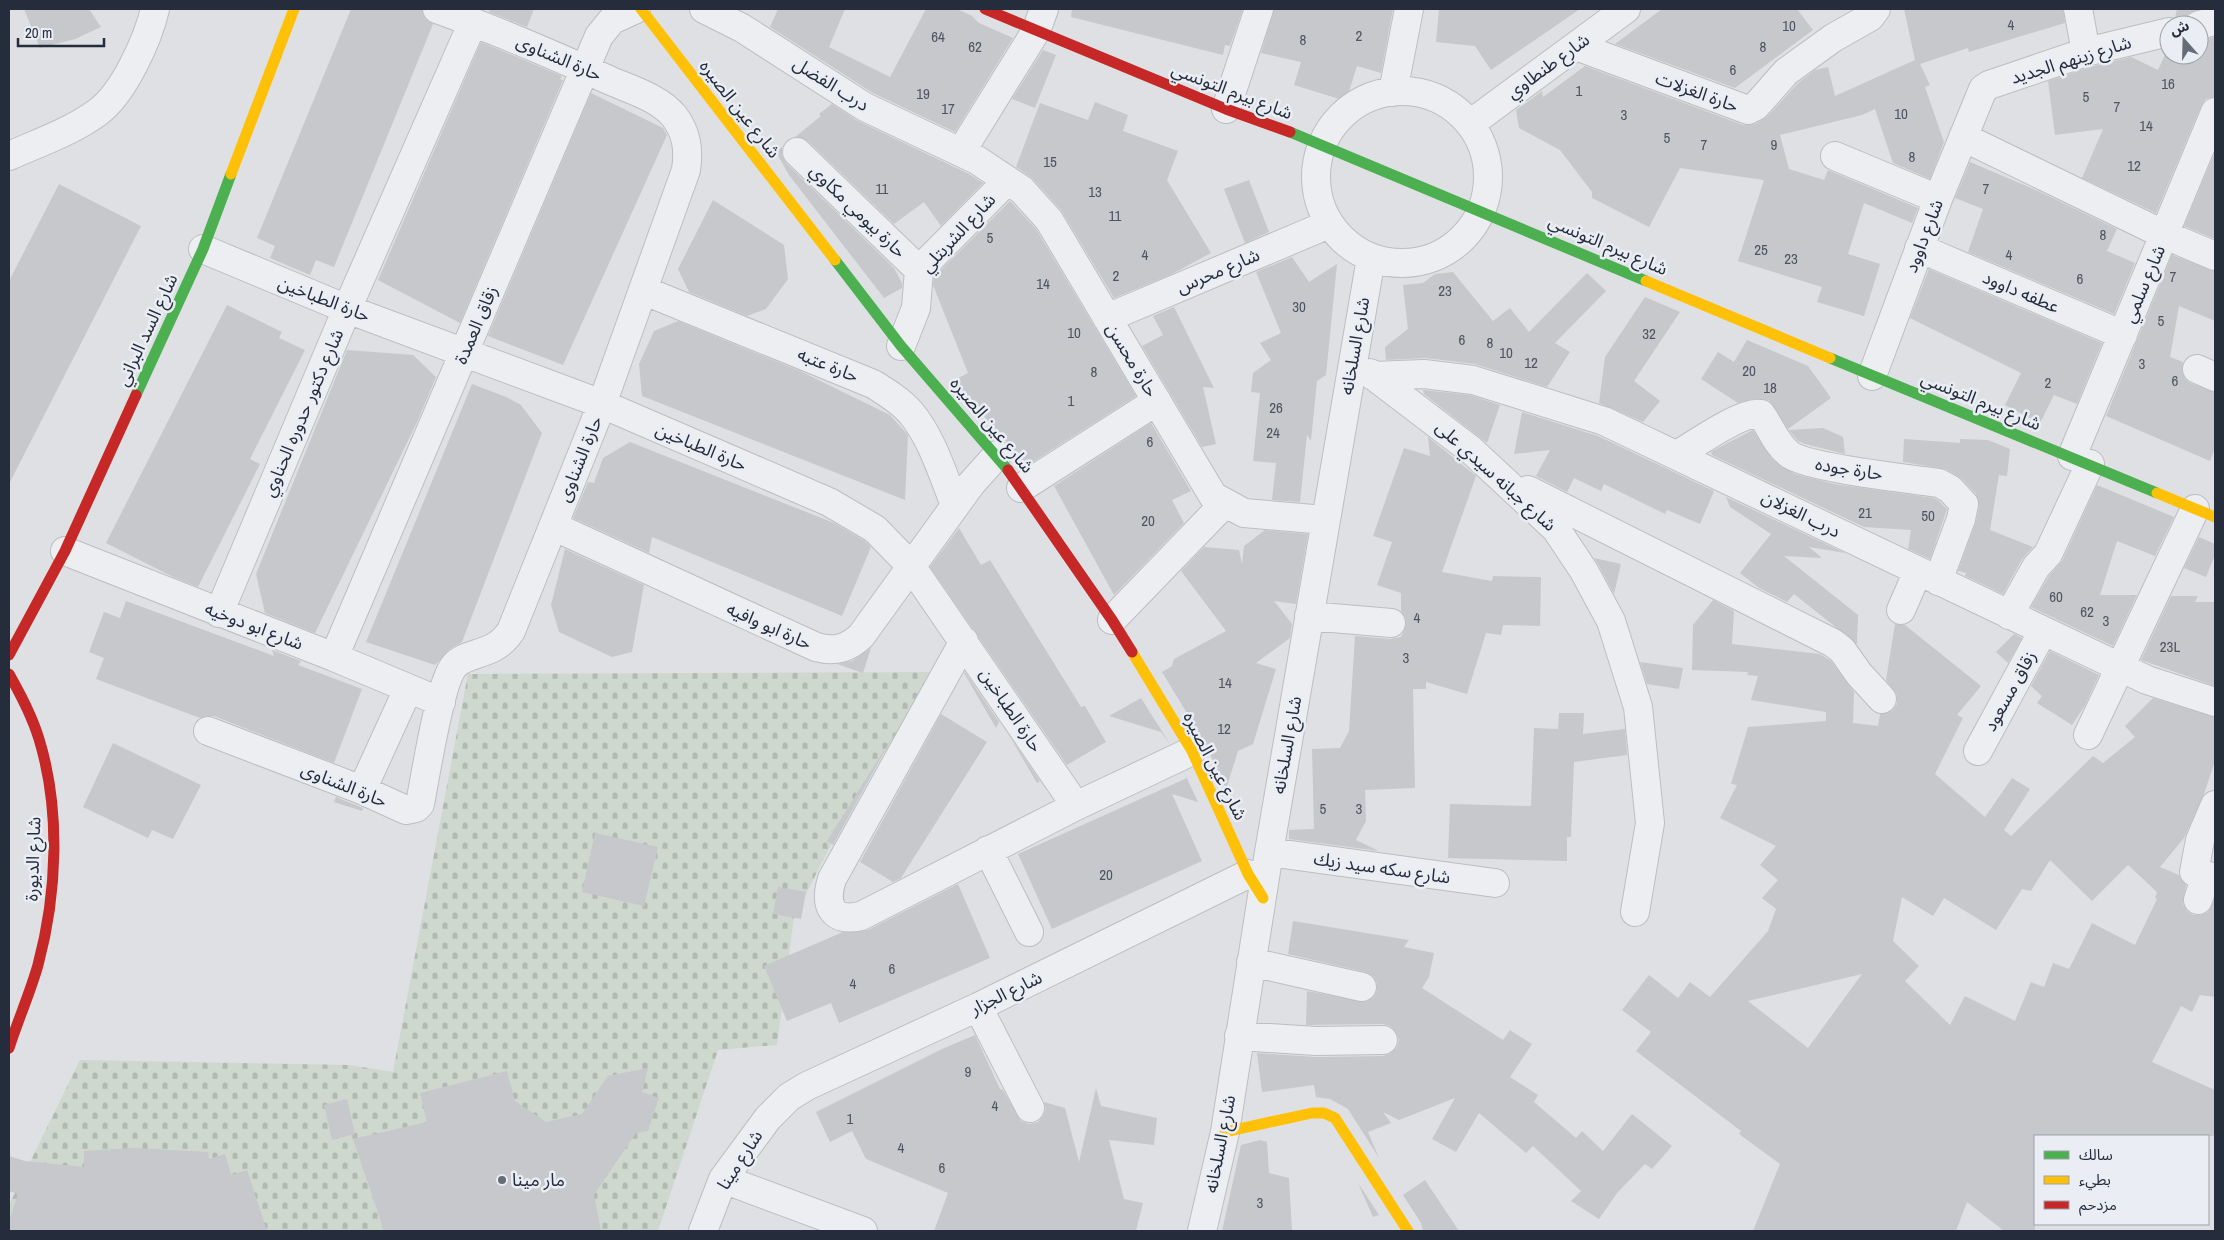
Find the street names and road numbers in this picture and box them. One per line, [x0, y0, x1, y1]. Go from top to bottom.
street label: شارع طنطاوي [1501, 27, 1596, 106]
street label: حارة الشناوى [513, 28, 606, 87]
street label: شارع زينهم الجديد [2007, 29, 2135, 92]
street label: درب الفضل [788, 50, 874, 117]
street label: شارع عين الصيره [692, 54, 787, 164]
street label: شارع بيرم التونسي [1167, 56, 1296, 127]
street label: حارة الغزلات [1652, 65, 1742, 118]
street label: حارة بيومي مكاوي [804, 158, 912, 264]
street label: شارع الشربتلي [914, 187, 1002, 279]
street label: شارع داوود [1898, 196, 1951, 277]
street label: شارع بيرم التونسي [1544, 208, 1672, 283]
street label: شارع سلمي [2116, 241, 2173, 327]
street label: شارع محرس [1172, 242, 1264, 301]
street label: عطفه داوود [1979, 264, 2063, 319]
street label: شارع السد البراني [110, 270, 185, 391]
street label: حارة الطباخين [275, 270, 374, 328]
street label: زقاق العمدة [448, 282, 503, 368]
street label: شارع السلخانه [1334, 295, 1377, 397]
street label: حارة محسن [1100, 318, 1164, 402]
street label: شارع دكتور حدوره الحناوي [256, 325, 351, 501]
street label: حارة عتبه [794, 341, 862, 388]
street label: شارع بيرم التونسي [1917, 365, 2045, 438]
street label: شارع عين الصيره [943, 371, 1040, 479]
street label: حارة الشناوى [551, 412, 608, 505]
street label: شارع جبانه سيدي على [1429, 415, 1562, 538]
street label: حارة الطباخين [652, 416, 751, 477]
street label: حارة جوده [1813, 451, 1885, 486]
street label: درب الغزلان [1758, 484, 1845, 543]
street label: شارع ابو دوخيه [201, 595, 307, 658]
street label: حارة ابو وافيه [723, 596, 816, 655]
street label: زقاق مسعود [1977, 646, 2042, 736]
street label: حارة الطباخين [974, 663, 1049, 757]
street label: شارع السلخانه [1266, 694, 1309, 796]
street label: شارع عين الصيره [1176, 707, 1254, 825]
street label: حارة الشناوى [298, 756, 391, 813]
street label: شارع الديورة [19, 816, 48, 902]
street label: شارع سكه سيد زيك [1312, 846, 1452, 891]
street label: شارع الجزار [965, 964, 1047, 1023]
street label: شارع السلخانه [1198, 1093, 1243, 1195]
street label: شارع مينا [711, 1125, 770, 1196]

